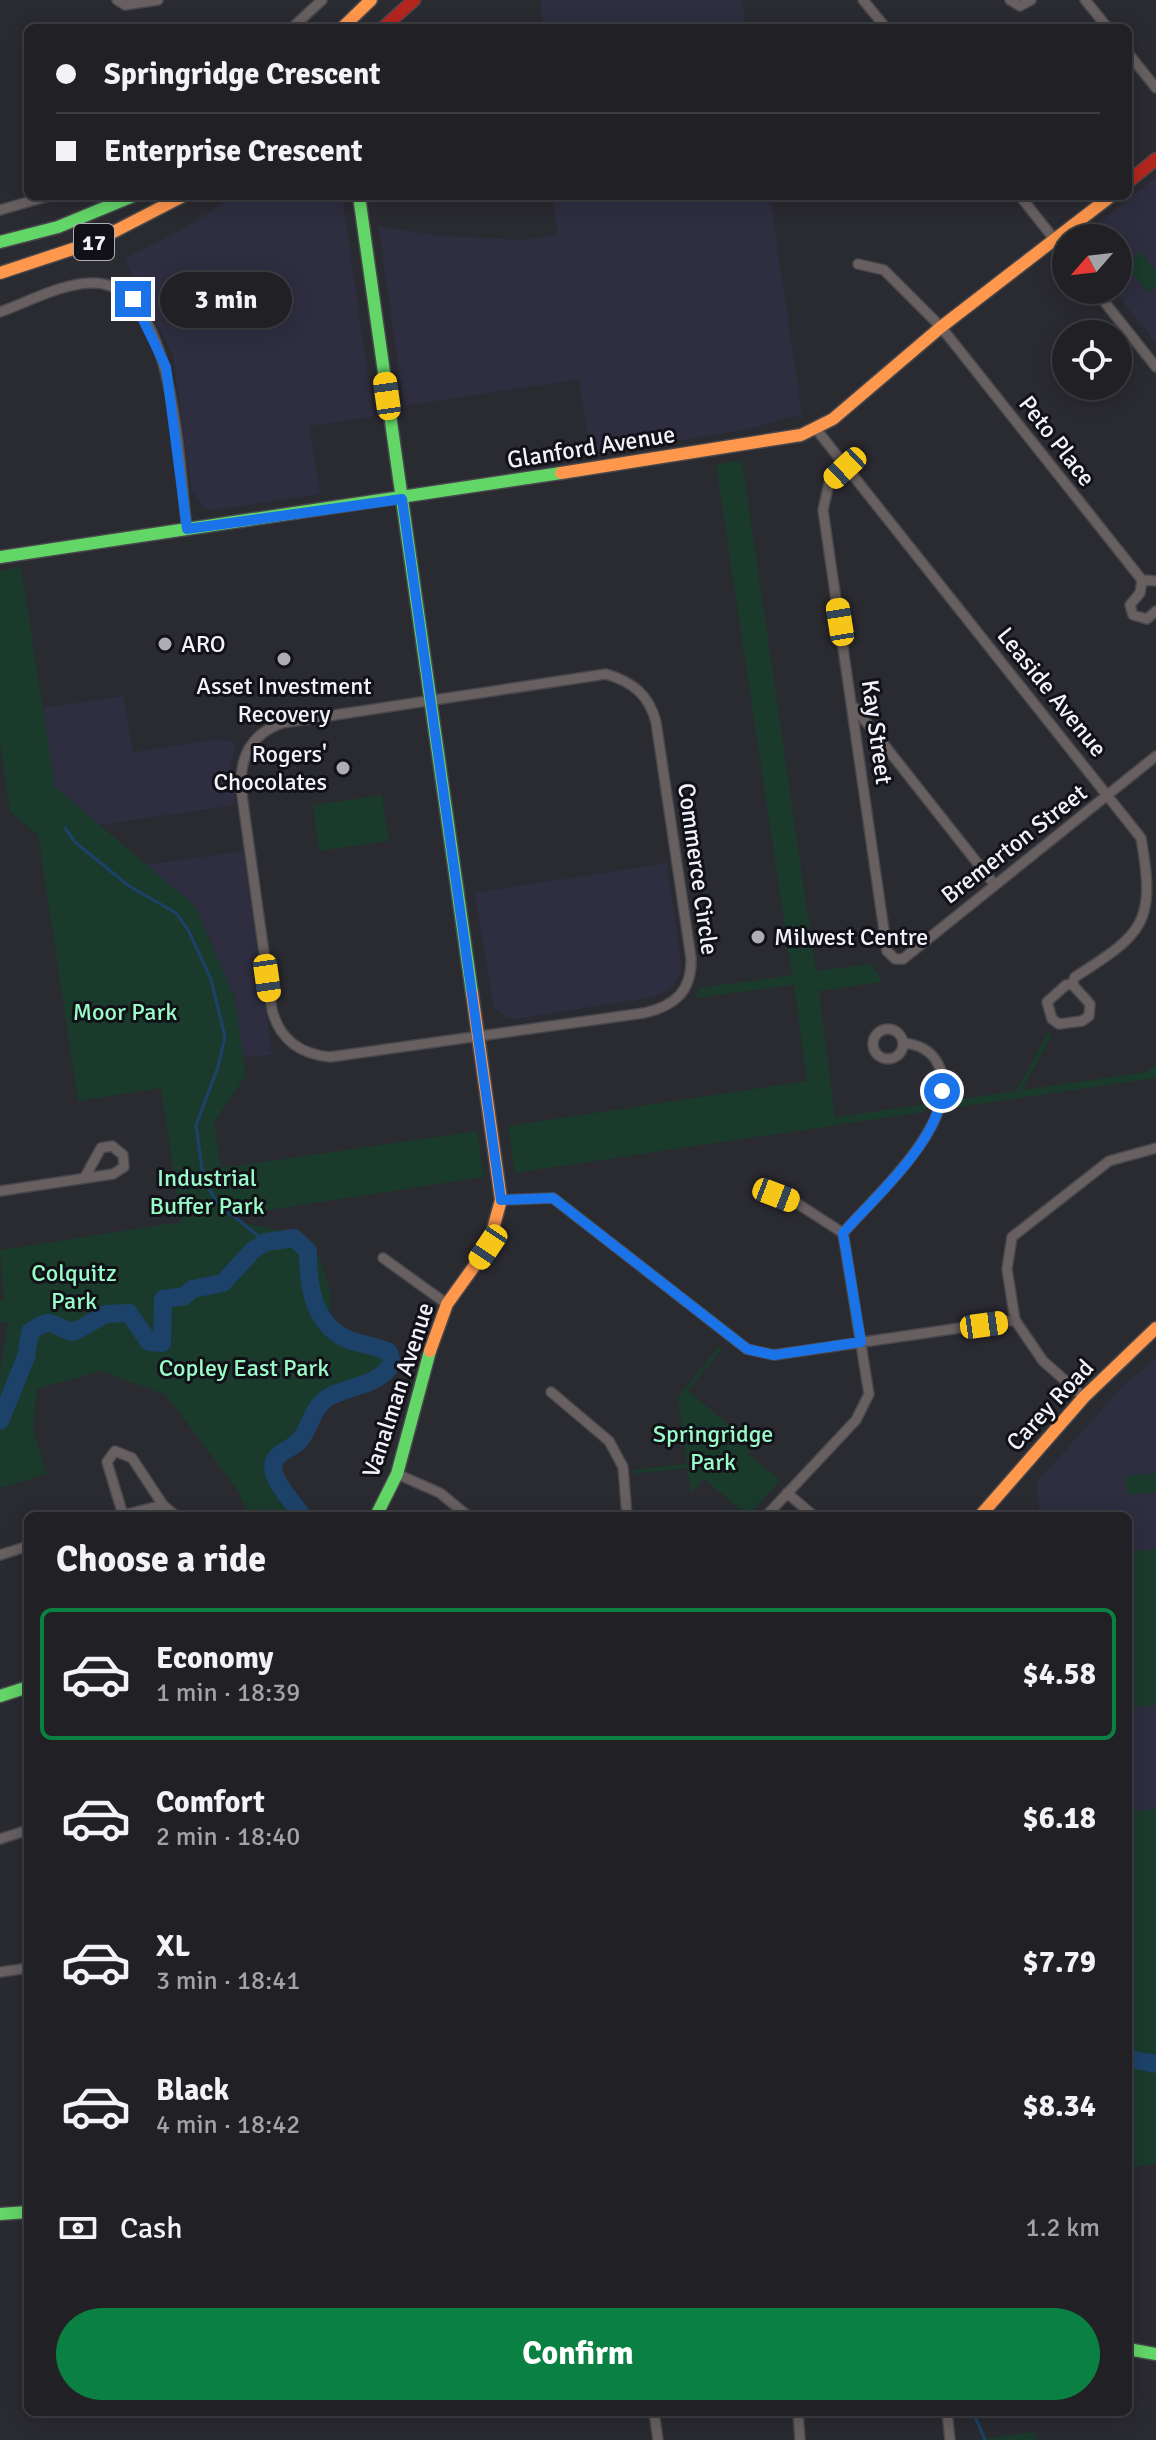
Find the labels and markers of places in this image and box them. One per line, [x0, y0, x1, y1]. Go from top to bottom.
place label: ARO [181, 629, 226, 659]
marker: ARO [156, 635, 174, 653]
marker: Asset Investment Recovery [275, 650, 293, 668]
place label: Asset Investment Recovery [196, 671, 372, 729]
place label: Rogers' Chocolates [214, 739, 327, 797]
marker: Rogers' Chocolates [334, 759, 352, 777]
place label: Milwest Centre [774, 922, 928, 952]
marker: Milwest Centre [749, 928, 767, 946]

